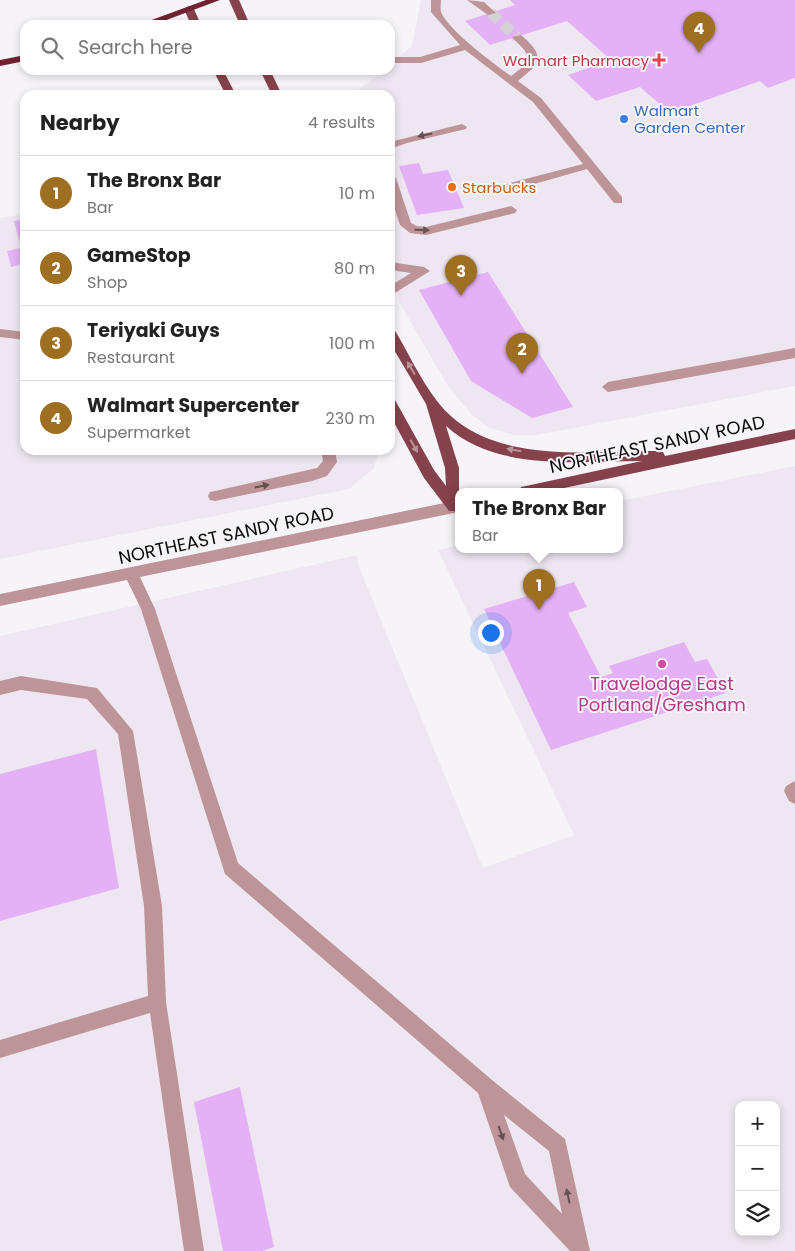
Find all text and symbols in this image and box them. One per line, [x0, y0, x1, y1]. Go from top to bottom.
pin: 4 [683, 12, 715, 53]
search box [20, 20, 395, 75]
icon: search [38, 34, 66, 62]
text: Search here [78, 34, 192, 61]
place label: Walmart Pharmacy [503, 50, 650, 71]
marker: Walmart Pharmacy [653, 54, 665, 66]
place label: Walmart Garden Center [634, 100, 746, 138]
text: Nearby [40, 108, 120, 137]
text: 4 results [308, 111, 375, 134]
marker: Walmart Garden Center [618, 113, 630, 125]
one-way arrow [418, 131, 433, 139]
text: The Bronx Bar [87, 167, 221, 194]
place label: Starbucks [462, 177, 537, 198]
marker: Starbucks [446, 181, 458, 193]
text: 1 [53, 182, 59, 205]
text: 10 m [339, 182, 375, 205]
text: Bar [87, 196, 114, 219]
one-way arrow [414, 226, 430, 234]
text: GameStop [87, 242, 191, 269]
pin: 3 [445, 255, 477, 296]
text: 2 [51, 257, 61, 280]
text: 80 m [334, 257, 375, 280]
text: Shop [87, 271, 128, 294]
text: Teriyaki Guys [87, 317, 220, 344]
text: 3 [51, 332, 61, 355]
text: 100 m [329, 332, 375, 355]
pin: 2 [506, 333, 538, 374]
text: Restaurant [87, 346, 175, 369]
one-way arrow [406, 362, 415, 375]
text: Walmart Supercenter [87, 392, 299, 419]
text: 4 [51, 407, 61, 430]
text: 230 m [326, 407, 375, 430]
street label: NORTHEAST SANDY ROAD [547, 409, 767, 479]
text: Supermarket [87, 421, 191, 444]
one-way arrow [409, 439, 418, 452]
one-way arrow [506, 445, 522, 453]
one-way arrow [255, 482, 271, 490]
popup [455, 488, 623, 553]
text: The Bronx Bar [472, 495, 606, 522]
street label: NORTHEAST SANDY ROAD [116, 500, 336, 570]
text: Bar [472, 524, 499, 547]
pin: 1 [523, 569, 555, 610]
your location [478, 620, 504, 646]
marker: Travelodge East Portland/Gresham [656, 658, 668, 670]
place label: Travelodge East Portland/Gresham [578, 671, 746, 717]
map controls [735, 1101, 780, 1236]
button: + [735, 1101, 780, 1146]
one-way arrow [498, 1126, 505, 1141]
button: − [735, 1146, 780, 1191]
one-way arrow [564, 1189, 572, 1204]
button: layers [735, 1191, 780, 1236]

